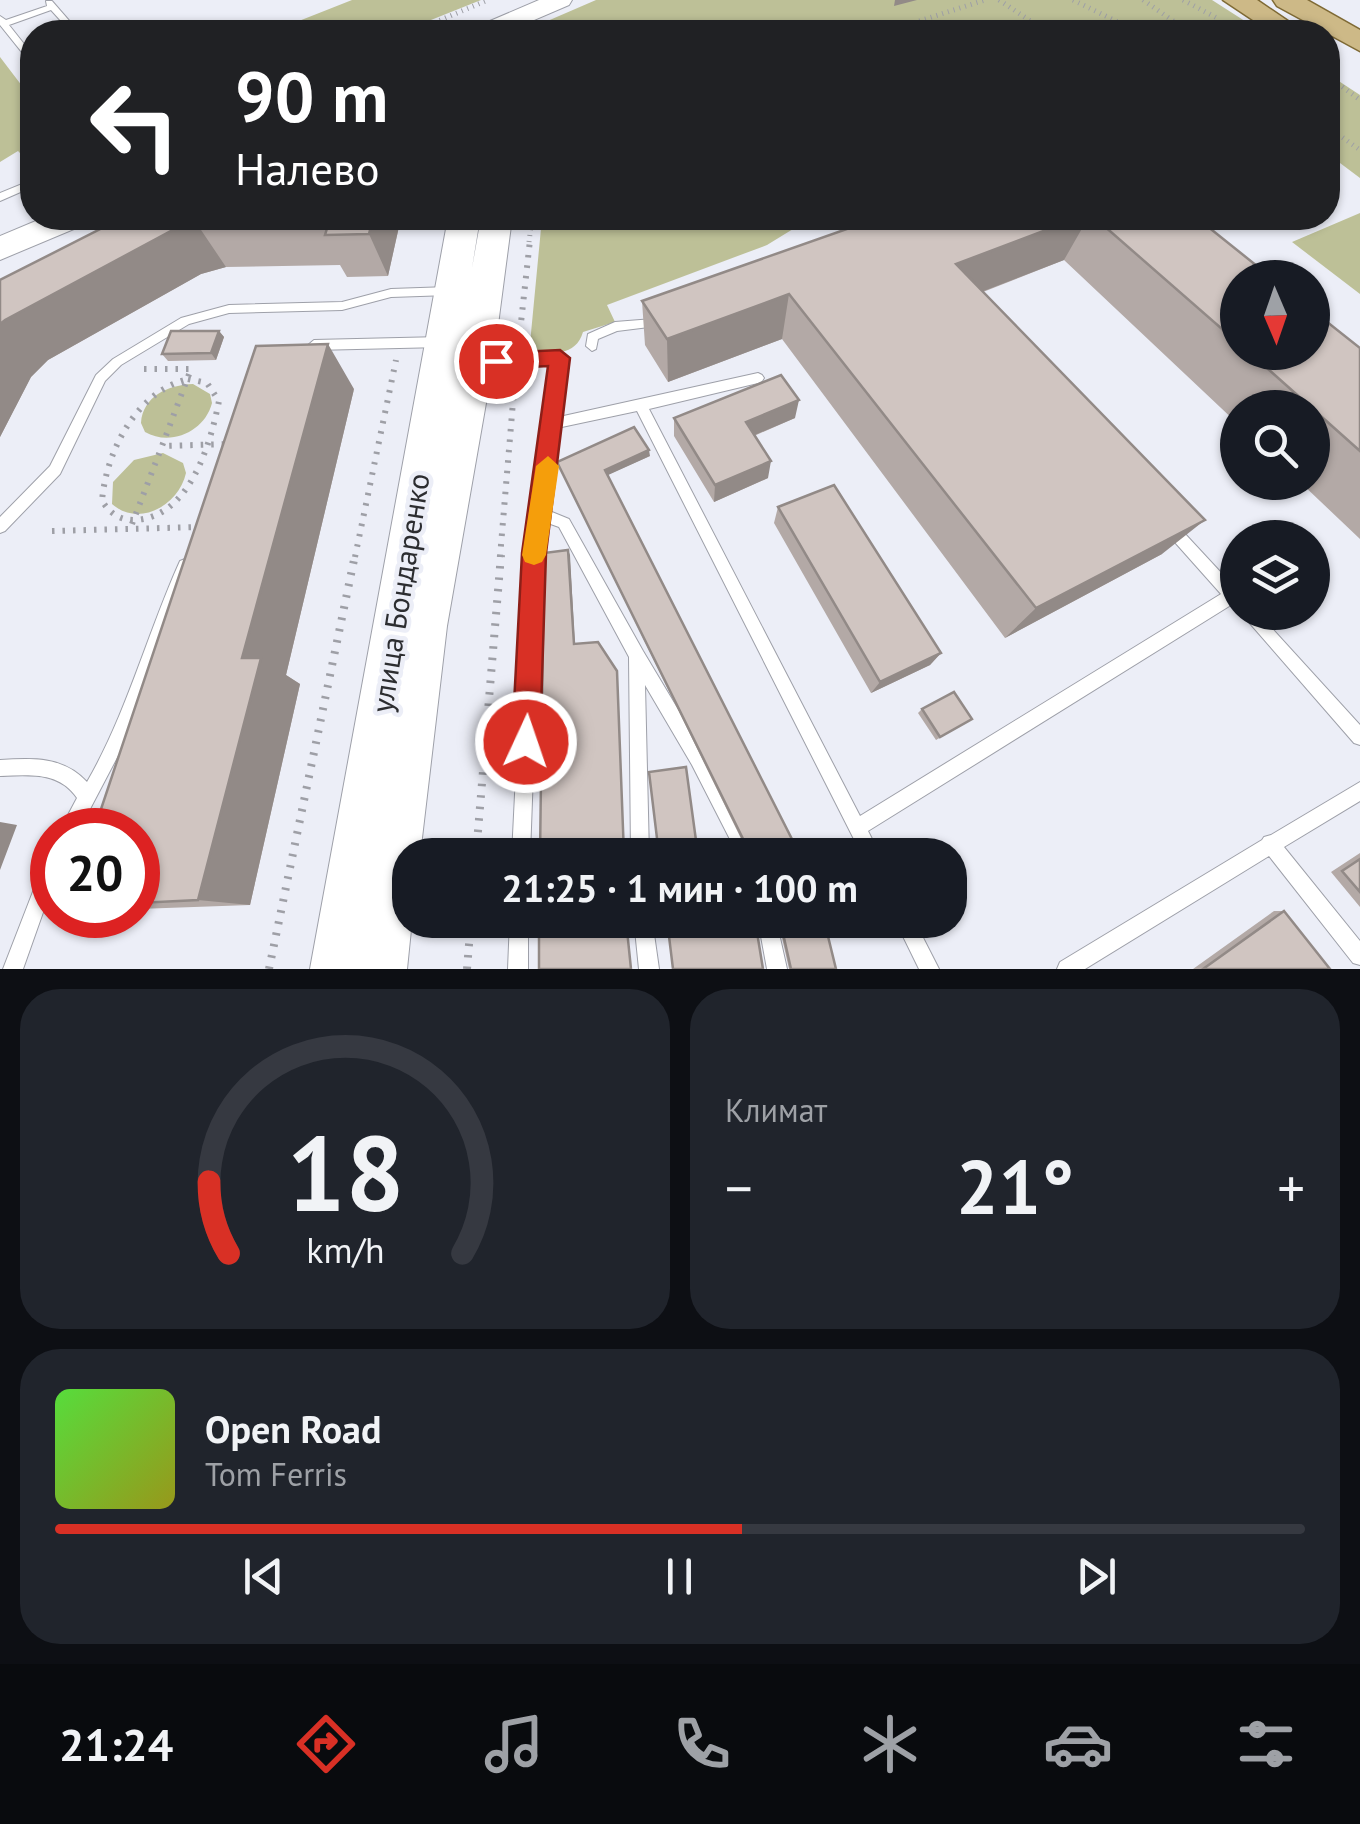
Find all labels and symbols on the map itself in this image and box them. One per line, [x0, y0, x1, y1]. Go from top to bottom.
north arrow [1220, 260, 1330, 370]
pin [454, 319, 539, 404]
street label: улица Бондаренко [361, 470, 438, 715]
position arrow [474, 690, 578, 794]
speed limit sign: 20 [30, 808, 160, 938]

